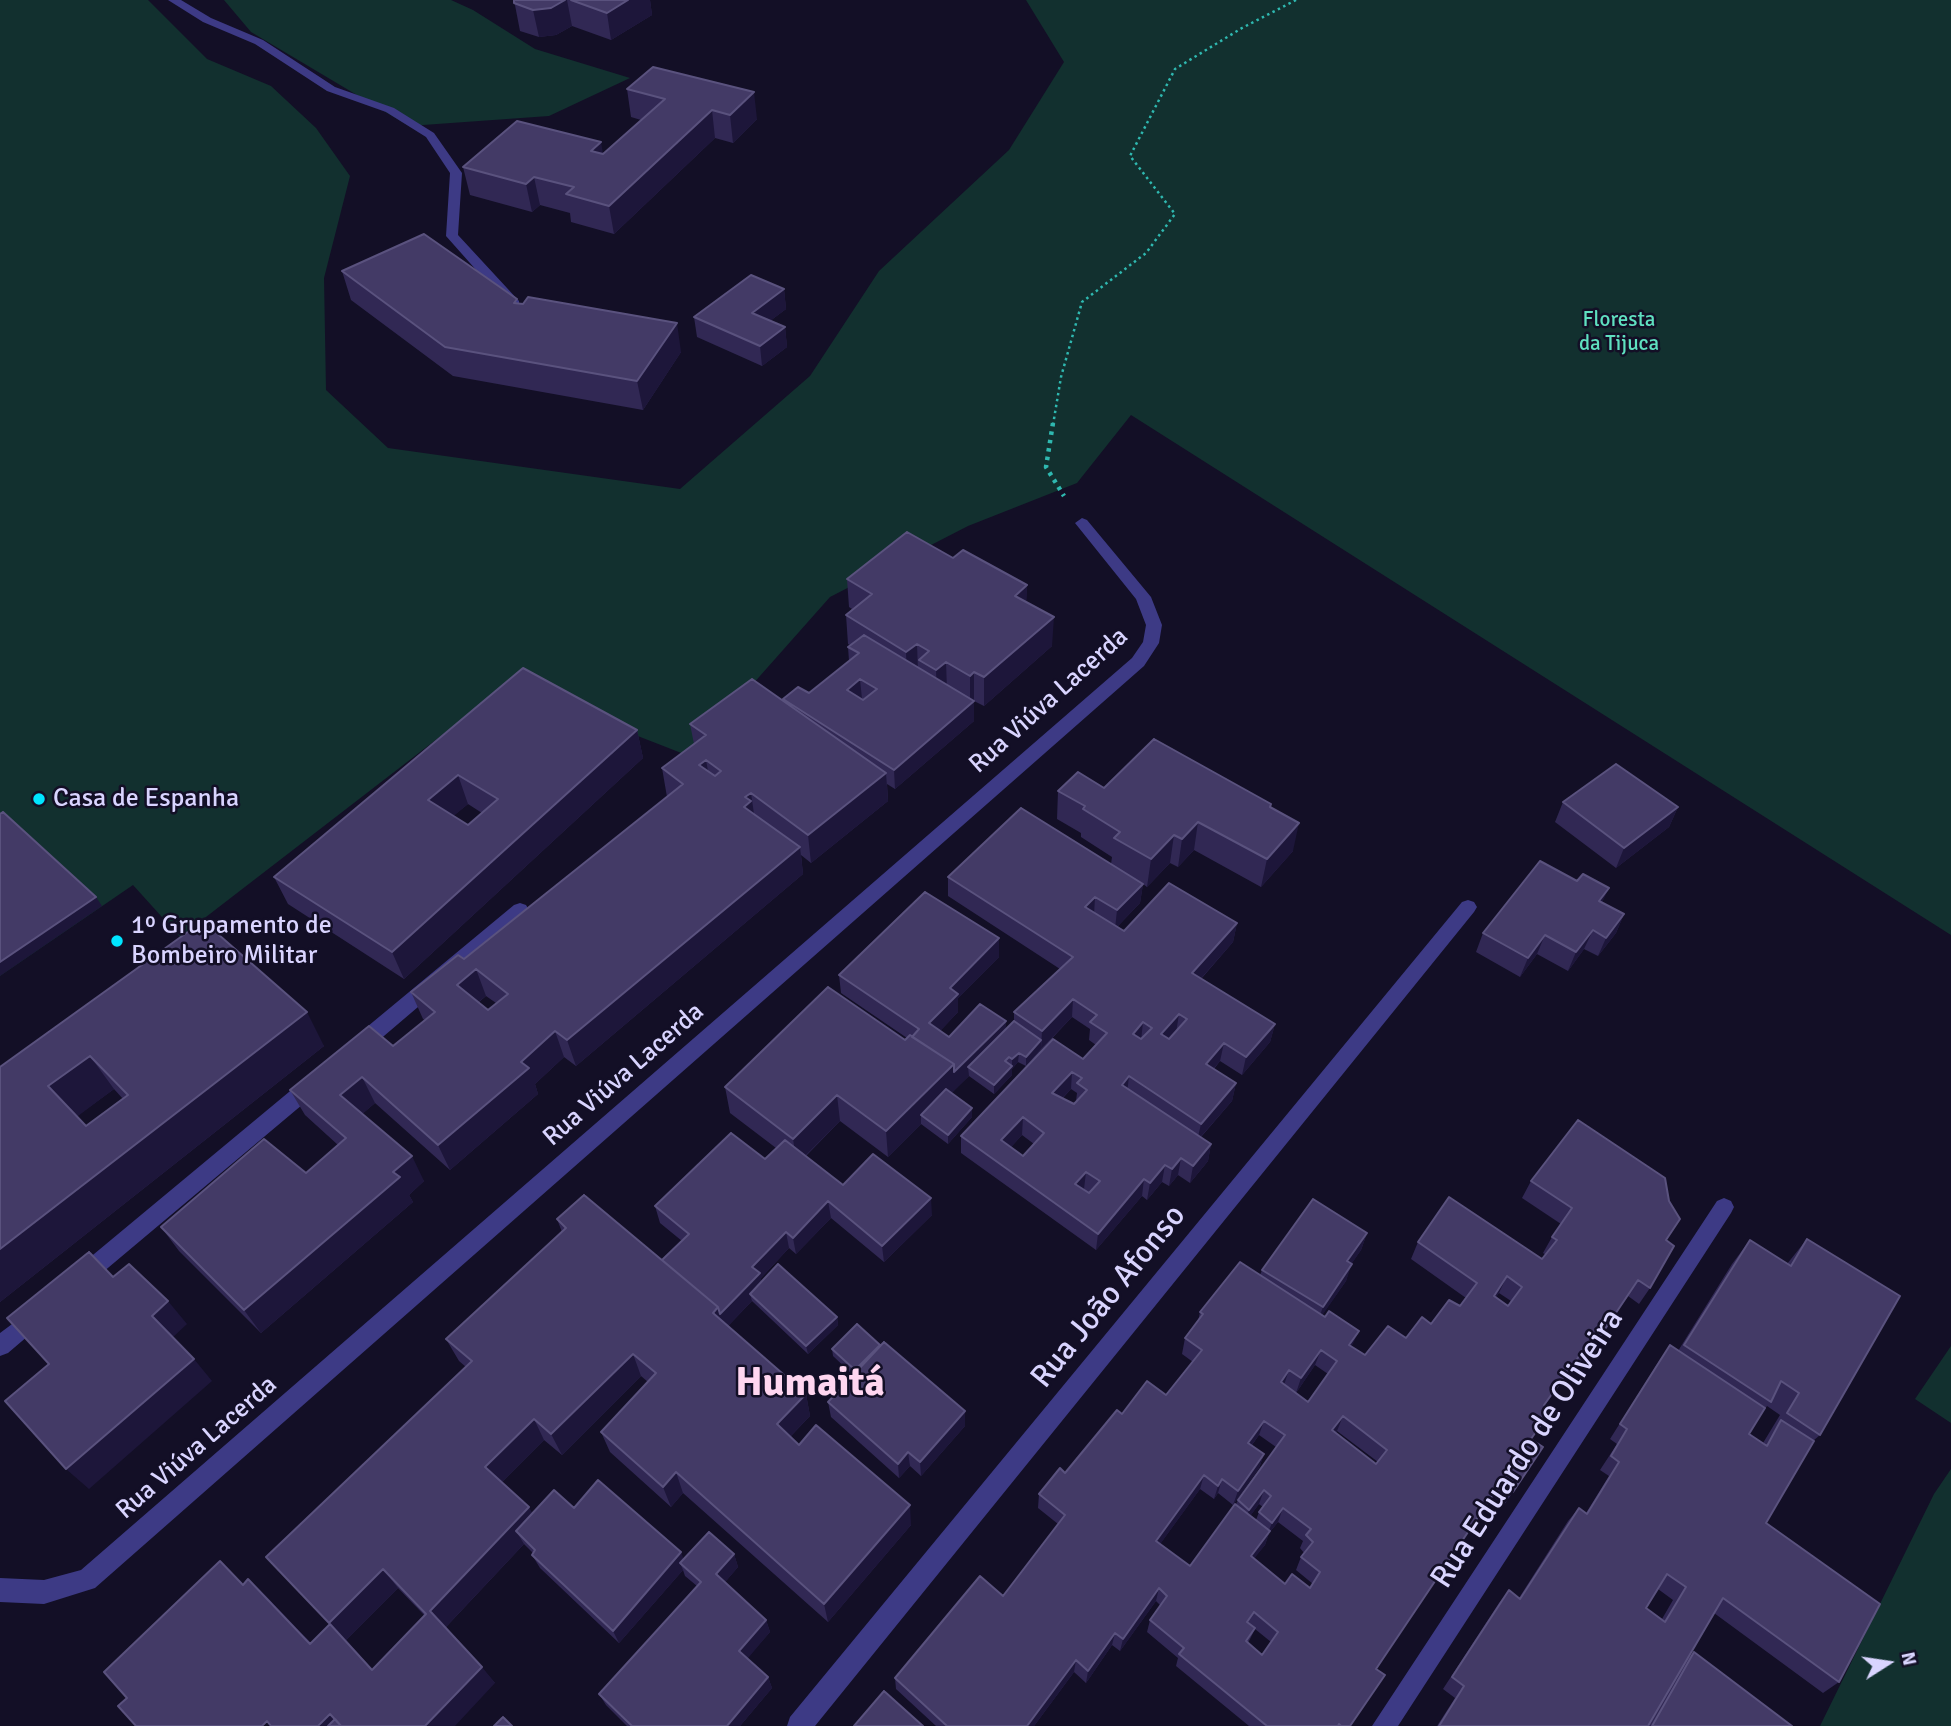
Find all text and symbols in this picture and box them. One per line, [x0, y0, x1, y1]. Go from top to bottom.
park label: Floresta da Tijuca [1579, 307, 1659, 357]
street label: Rua Viúva Lacerda [963, 622, 1135, 780]
place label: Casa de Espanha [53, 783, 239, 815]
marker: Casa de Espanha [31, 791, 47, 807]
place label: 1º Grupamento de Bombeiro Militar [131, 910, 332, 972]
marker: 1º Grupamento de Bombeiro Militar [109, 933, 125, 949]
street label: Rua Viúva Lacerda [537, 997, 711, 1153]
street label: Rua João Afonso [1024, 1198, 1194, 1396]
street label: Rua Eduardo de Oliveira [1423, 1302, 1633, 1596]
district label: Humaitá [735, 1360, 885, 1408]
street label: Rua Viúva Lacerda [110, 1370, 284, 1526]
north arrow [1853, 1628, 1923, 1698]
text: N [1895, 1650, 1922, 1668]

